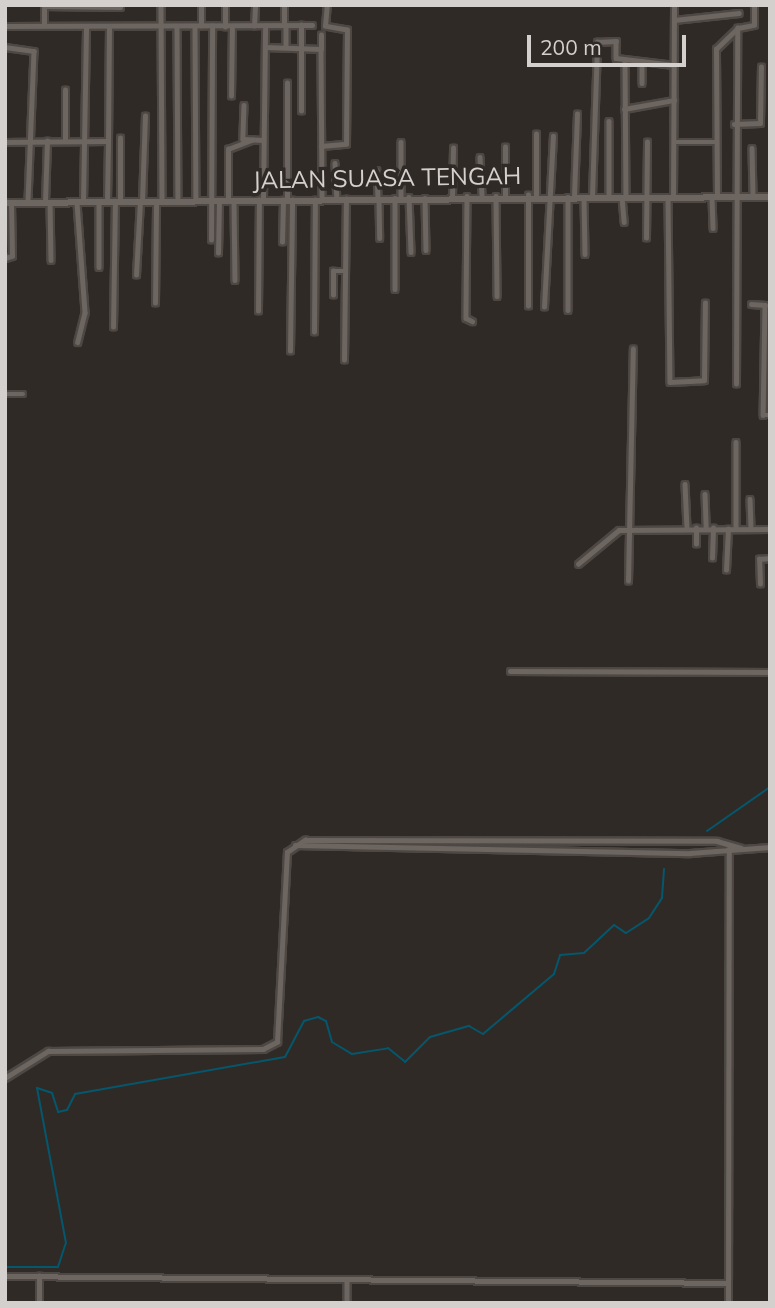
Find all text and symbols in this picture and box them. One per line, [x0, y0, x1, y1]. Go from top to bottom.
scale bar [530, 21, 689, 65]
text: 200 m [540, 34, 602, 60]
street label: JALAN SUASA TENGAH [252, 161, 522, 195]

